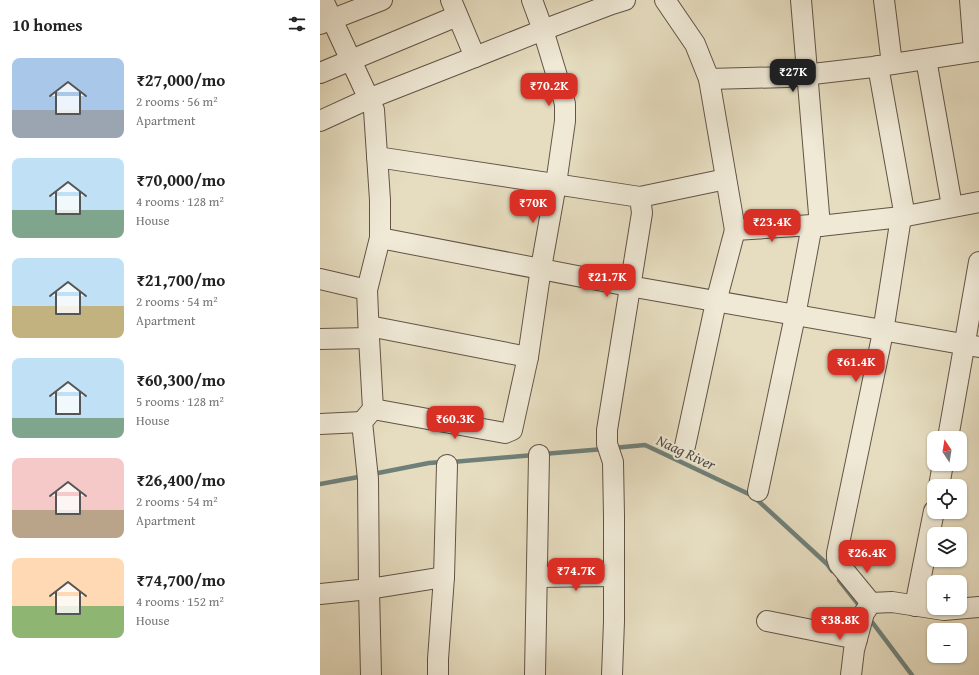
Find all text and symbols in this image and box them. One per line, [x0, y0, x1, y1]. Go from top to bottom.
text: 10 homes [12, 12, 83, 37]
icon: filters [286, 13, 308, 35]
pin: ₹27K [769, 59, 817, 93]
text: ₹27K [779, 62, 807, 81]
text: ₹27,000/mo [136, 67, 225, 92]
pin: ₹70.2K [516, 73, 582, 107]
icon: home [44, 74, 92, 122]
text: ₹70.2K [530, 76, 568, 95]
text: 2 rooms · 56 m² [136, 92, 218, 111]
text: Apartment [136, 111, 196, 130]
text: ₹70,000/mo [136, 167, 225, 192]
icon: home [44, 174, 92, 222]
pin: ₹70K [509, 190, 557, 224]
text: 4 rooms · 128 m² [136, 192, 224, 211]
text: ₹70K [519, 193, 547, 212]
pin: ₹23.4K [739, 209, 805, 243]
text: House [136, 211, 170, 230]
text: ₹23.4K [753, 212, 791, 231]
pin: ₹21.7K [574, 264, 640, 298]
text: ₹21,700/mo [136, 267, 225, 292]
text: ₹21.7K [588, 267, 626, 286]
icon: home [44, 274, 92, 322]
text: 2 rooms · 54 m² [136, 292, 218, 311]
text: Apartment [136, 311, 196, 330]
pin: ₹61.4K [823, 349, 889, 383]
text: ₹61.4K [837, 352, 875, 371]
text: ₹60,300/mo [136, 367, 225, 392]
icon: home [44, 374, 92, 422]
text: 5 rooms · 128 m² [136, 392, 224, 411]
pin: ₹60.3K [422, 406, 488, 440]
text: ₹60.3K [436, 409, 474, 428]
text: House [136, 411, 170, 430]
water label: Naag River [653, 429, 719, 475]
north arrow [927, 431, 967, 471]
map controls [927, 431, 967, 663]
text: ₹26,400/mo [136, 467, 225, 492]
icon: home [44, 474, 92, 522]
button: locate [927, 479, 967, 519]
text: 2 rooms · 54 m² [136, 492, 218, 511]
text: Apartment [136, 511, 196, 530]
button: layers [927, 527, 967, 567]
pin: ₹26.4K [834, 540, 900, 574]
text: ₹26.4K [848, 543, 886, 562]
pin: ₹74.7K [543, 558, 609, 592]
text: ₹74.7K [557, 561, 595, 580]
text: ₹74,700/mo [136, 567, 225, 592]
icon: home [44, 574, 92, 622]
button: + [927, 575, 967, 615]
text: 4 rooms · 152 m² [136, 592, 224, 611]
pin: ₹38.8K [807, 607, 873, 641]
text: ₹38.8K [821, 610, 859, 629]
text: House [136, 611, 170, 630]
button: − [927, 623, 967, 663]

